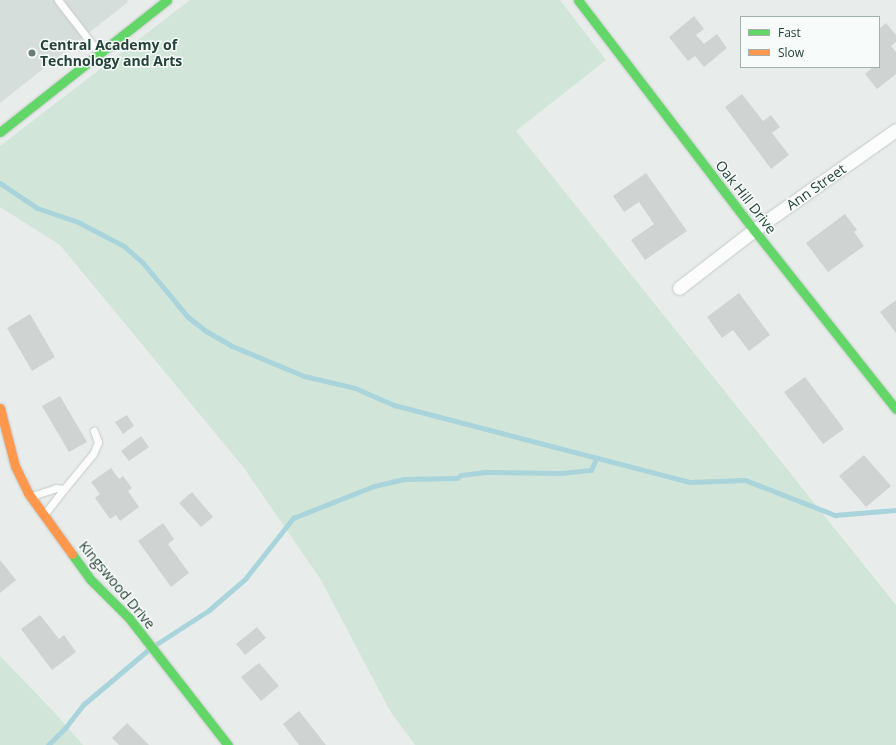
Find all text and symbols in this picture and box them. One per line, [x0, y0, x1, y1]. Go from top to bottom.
legend [740, 16, 880, 68]
text: Fast [778, 24, 801, 41]
place label: Central Academy of Technology and Arts [40, 37, 182, 70]
text: Slow [778, 44, 804, 61]
marker: Central Academy of Technology and Arts [27, 48, 37, 58]
street label: Oak Hill Drive [712, 157, 780, 237]
street label: Ann Street [783, 160, 849, 214]
street label: Kingswood Drive [75, 538, 159, 632]

